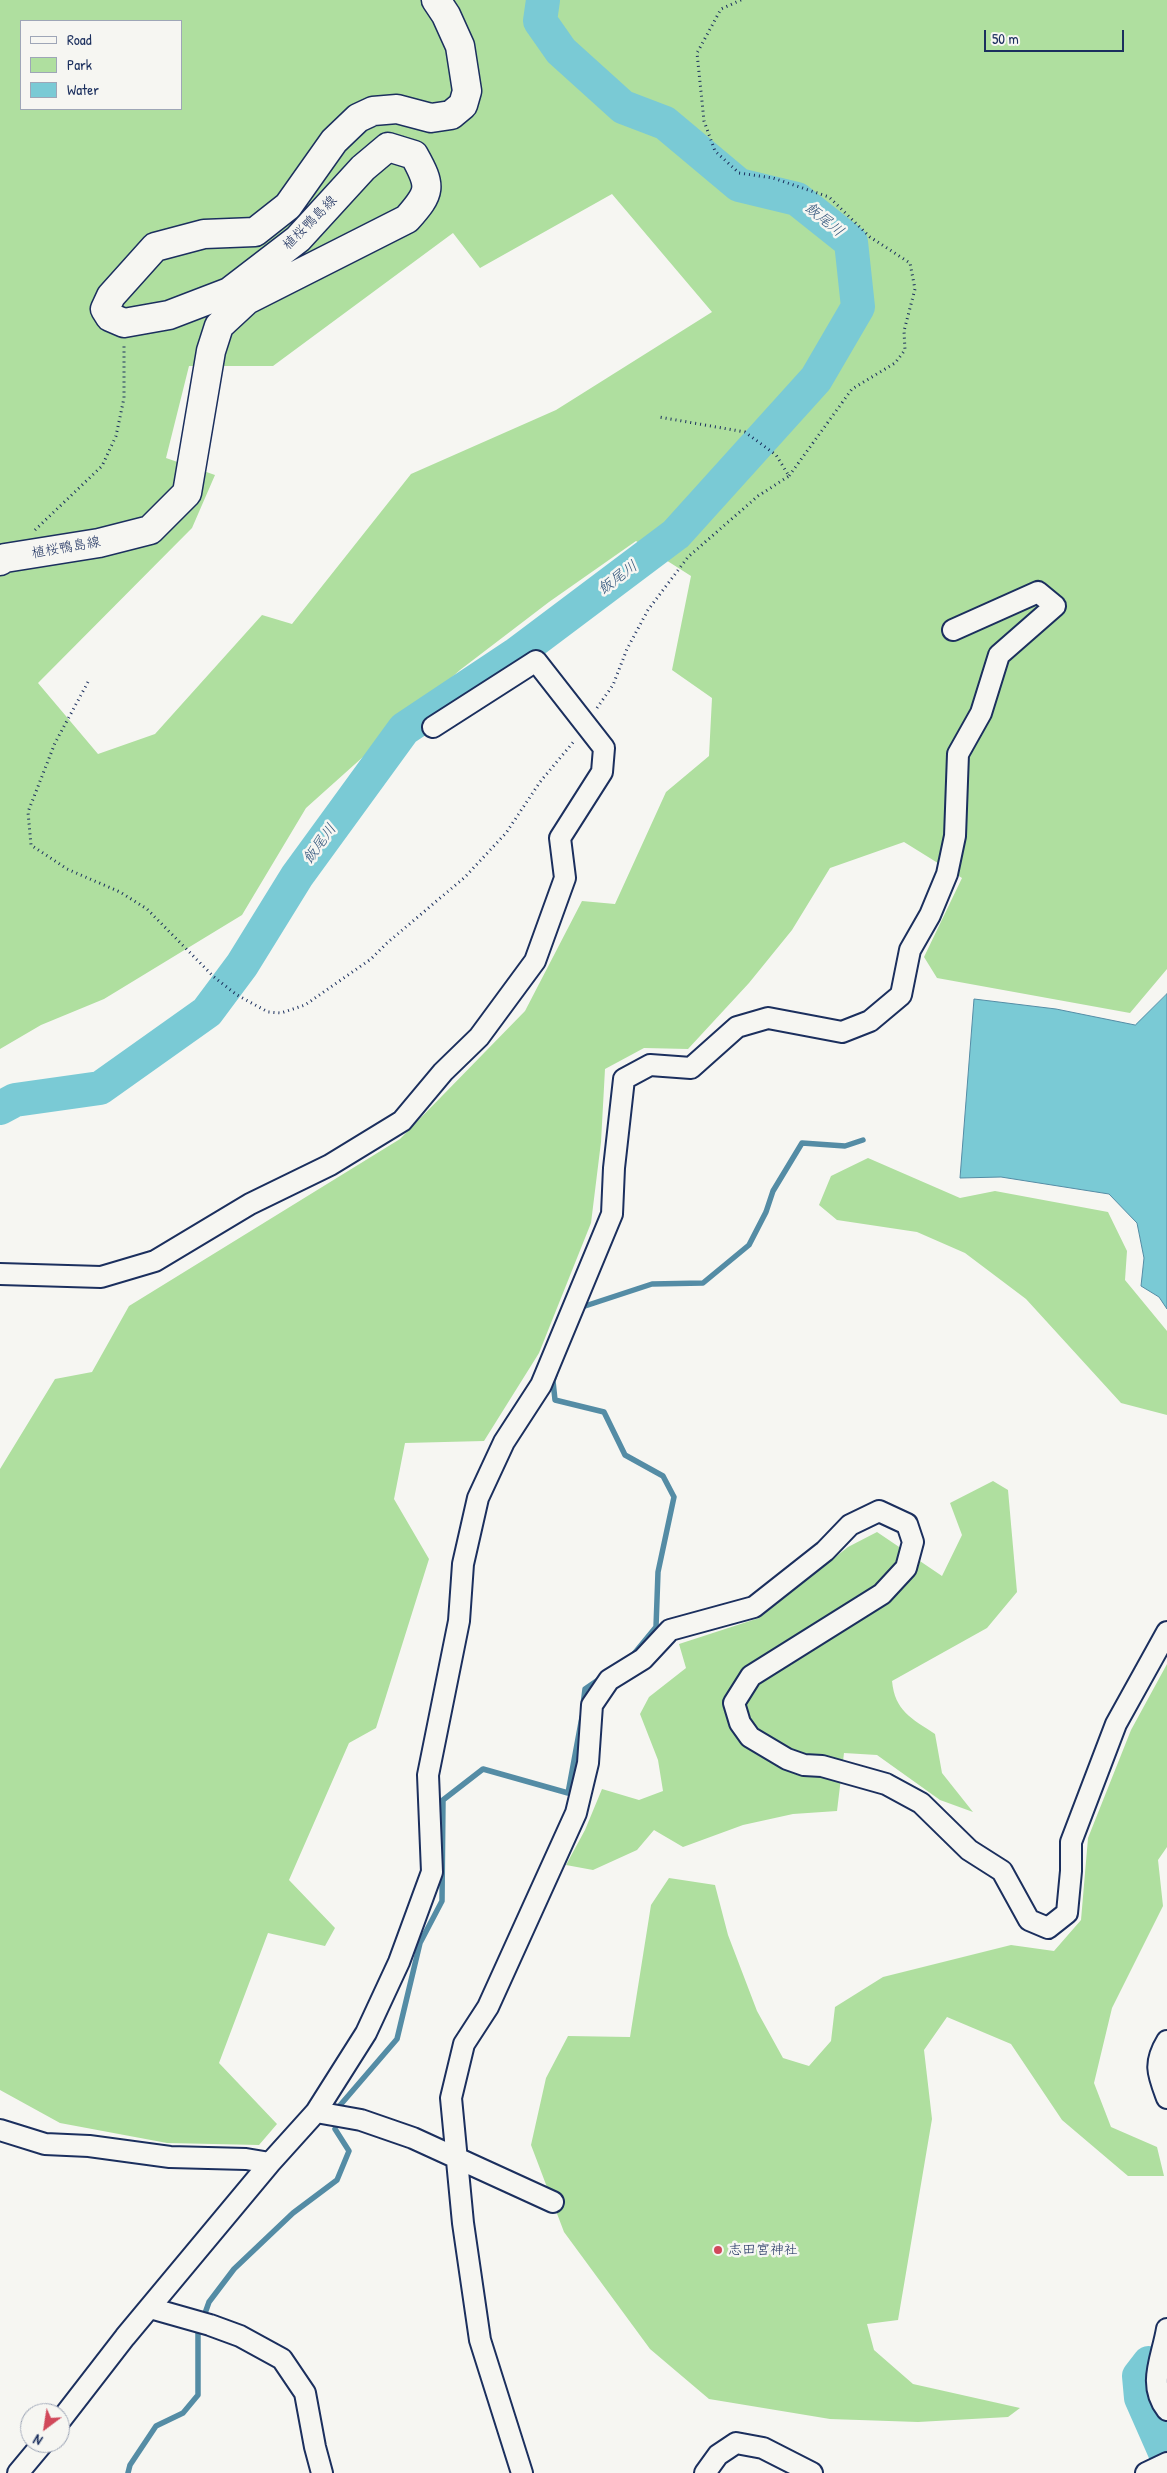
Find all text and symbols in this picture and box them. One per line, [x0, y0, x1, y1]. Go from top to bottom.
legend [20, 20, 182, 110]
scale bar [987, 20, 1127, 52]
text: 50 m [992, 28, 1019, 49]
text: Road [67, 29, 92, 50]
text: Park [67, 54, 92, 75]
text: Water [67, 79, 99, 100]
street label: 植桜鴨島線 [279, 192, 341, 254]
water label: 飯尾川 [801, 199, 847, 241]
street label: 植桜鴨島線 [30, 534, 102, 562]
water label: 飯尾川 [595, 557, 641, 599]
water label: 飯尾川 [299, 821, 341, 867]
place label: 志田宮神社 [728, 2242, 798, 2258]
marker: 志田宮神社 [712, 2244, 724, 2256]
north arrow [20, 2403, 70, 2453]
text: N [29, 2430, 46, 2450]

